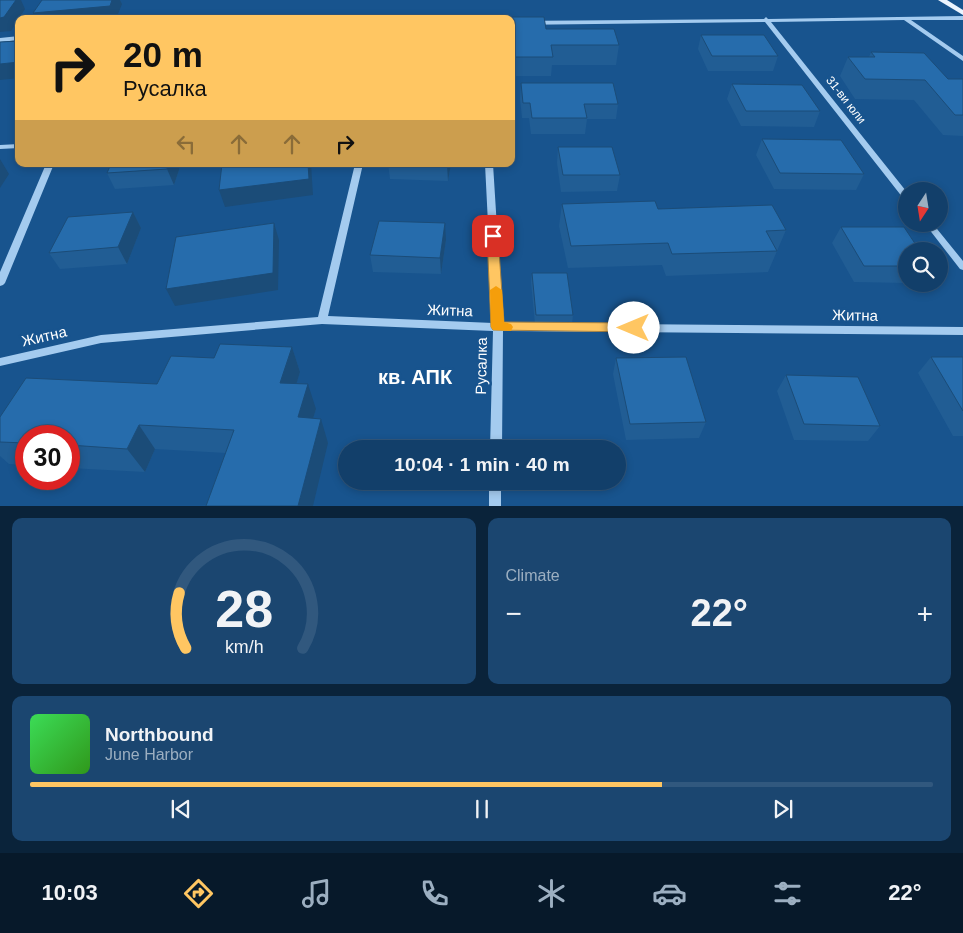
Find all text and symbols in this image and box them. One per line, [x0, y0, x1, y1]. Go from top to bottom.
icon: right [40, 35, 105, 100]
text: 20 m [123, 35, 203, 74]
street label: 31-ви юли [823, 74, 869, 126]
text: Русалка [123, 76, 207, 101]
icon: left [172, 130, 200, 158]
icon: ahead [225, 130, 253, 158]
icon: ahead [278, 130, 306, 158]
icon: right [331, 130, 359, 158]
north arrow [898, 182, 948, 232]
map controls [898, 182, 948, 292]
pin [472, 215, 514, 257]
icon: arrive [479, 222, 507, 250]
button: search [898, 242, 948, 292]
street label: Житна [427, 301, 474, 319]
position arrow [607, 301, 659, 353]
street label: Житна [832, 306, 879, 324]
street label: Житна [20, 322, 69, 349]
street label: Русалка [472, 337, 490, 395]
district label: кв. АПК [378, 366, 453, 388]
speed limit sign: 30 [15, 425, 80, 490]
text: 10:04 · 1 min · 40 m [394, 454, 570, 475]
text: Climate [506, 567, 560, 584]
text: 28 [215, 580, 273, 638]
text: 22° [691, 592, 748, 634]
text: − [506, 598, 522, 629]
text: + [917, 598, 933, 629]
text: km/h [224, 637, 263, 657]
text: Northbound [105, 724, 214, 745]
text: June Harbor [105, 746, 193, 763]
icon: previous [167, 795, 195, 823]
icon: pause [468, 795, 496, 823]
icon: next [769, 795, 797, 823]
icon: directions [181, 876, 216, 911]
icon: music [299, 876, 334, 911]
icon: phone [417, 876, 452, 911]
icon: climate [534, 876, 569, 911]
icon: car [652, 876, 687, 911]
icon: filters [770, 876, 805, 911]
text: 10:03 [41, 880, 98, 905]
text: 22° [888, 880, 921, 905]

